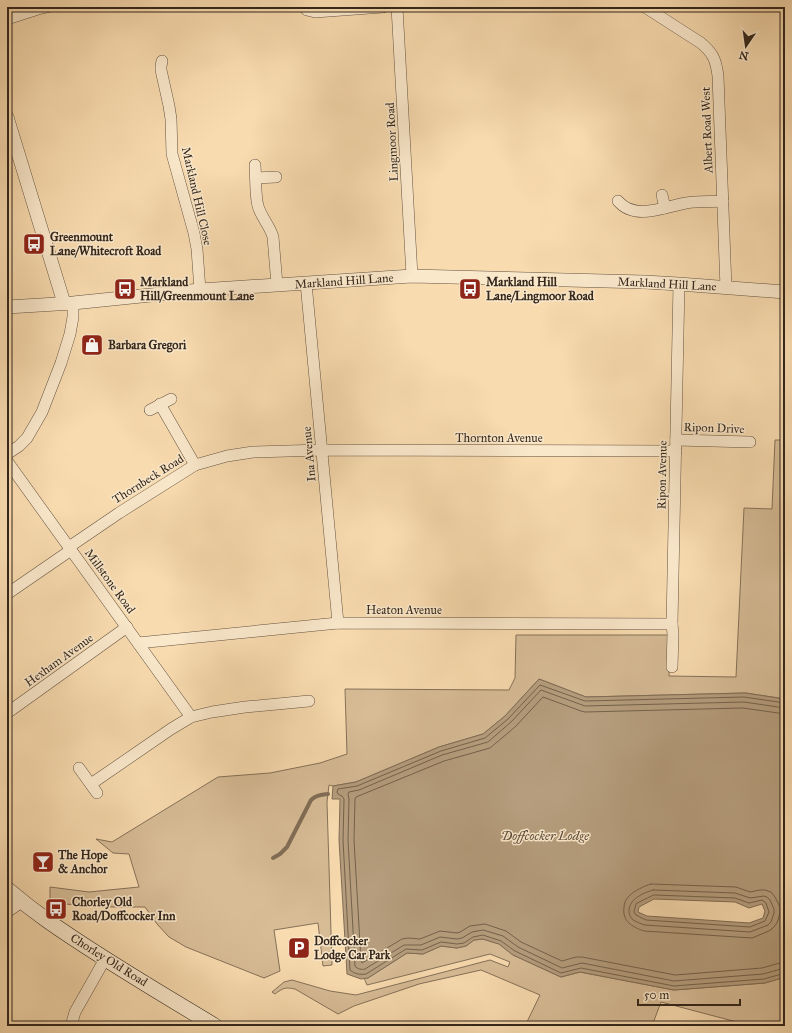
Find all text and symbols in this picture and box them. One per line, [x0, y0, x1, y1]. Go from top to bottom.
north arrow [726, 26, 766, 66]
text: N [737, 48, 750, 63]
street label: Albert Road West [698, 86, 716, 174]
street label: Lingmoor Road [383, 102, 402, 182]
street label: Markland Hill Close [179, 145, 215, 247]
place label: Greenmount Lane/Whitecroft Road [50, 230, 162, 258]
bus stop icon: Greenmount Lane/Whitecroft Road [21, 231, 47, 257]
street label: Markland Hill Lane [294, 271, 394, 291]
street label: Markland Hill Lane [617, 274, 717, 294]
place label: Markland Hill/Greenmount Lane [140, 275, 254, 303]
place label: Markland Hill Lane/Lingmoor Road [486, 275, 595, 304]
bus stop icon: Markland Hill/Greenmount Lane [112, 276, 138, 302]
bus stop icon: Markland Hill Lane/Lingmoor Road [457, 276, 483, 302]
shop icon: Barbara Gregori [79, 332, 105, 358]
place label: Barbara Gregori [108, 338, 187, 353]
street label: Ripon Drive [683, 420, 745, 436]
street label: Ina Avenue [300, 426, 318, 482]
street label: Thornton Avenue [455, 431, 543, 445]
street label: Ripon Avenue [654, 440, 670, 510]
street label: Thornbeck Road [110, 451, 186, 507]
street label: Millstone Road [82, 546, 138, 616]
street label: Heaton Avenue [366, 603, 442, 617]
street label: Hexham Avenue [22, 631, 96, 689]
water label: Doffcocker Lodge [501, 828, 590, 844]
place label: The Hope & Anchor [57, 848, 108, 876]
bar icon: The Hope & Anchor [30, 849, 56, 875]
place label: Chorley Old Road/Doffcocker Inn [72, 895, 176, 923]
bus stop icon: Chorley Old Road/Doffcocker Inn [43, 896, 69, 922]
street label: Chorley Old Road [68, 931, 150, 989]
place label: Doffcocker Lodge Car Park [314, 934, 391, 963]
parking icon: Doffcocker Lodge Car Park [286, 935, 312, 961]
scale bar [638, 981, 740, 1007]
text: 50 m [644, 988, 669, 1002]

